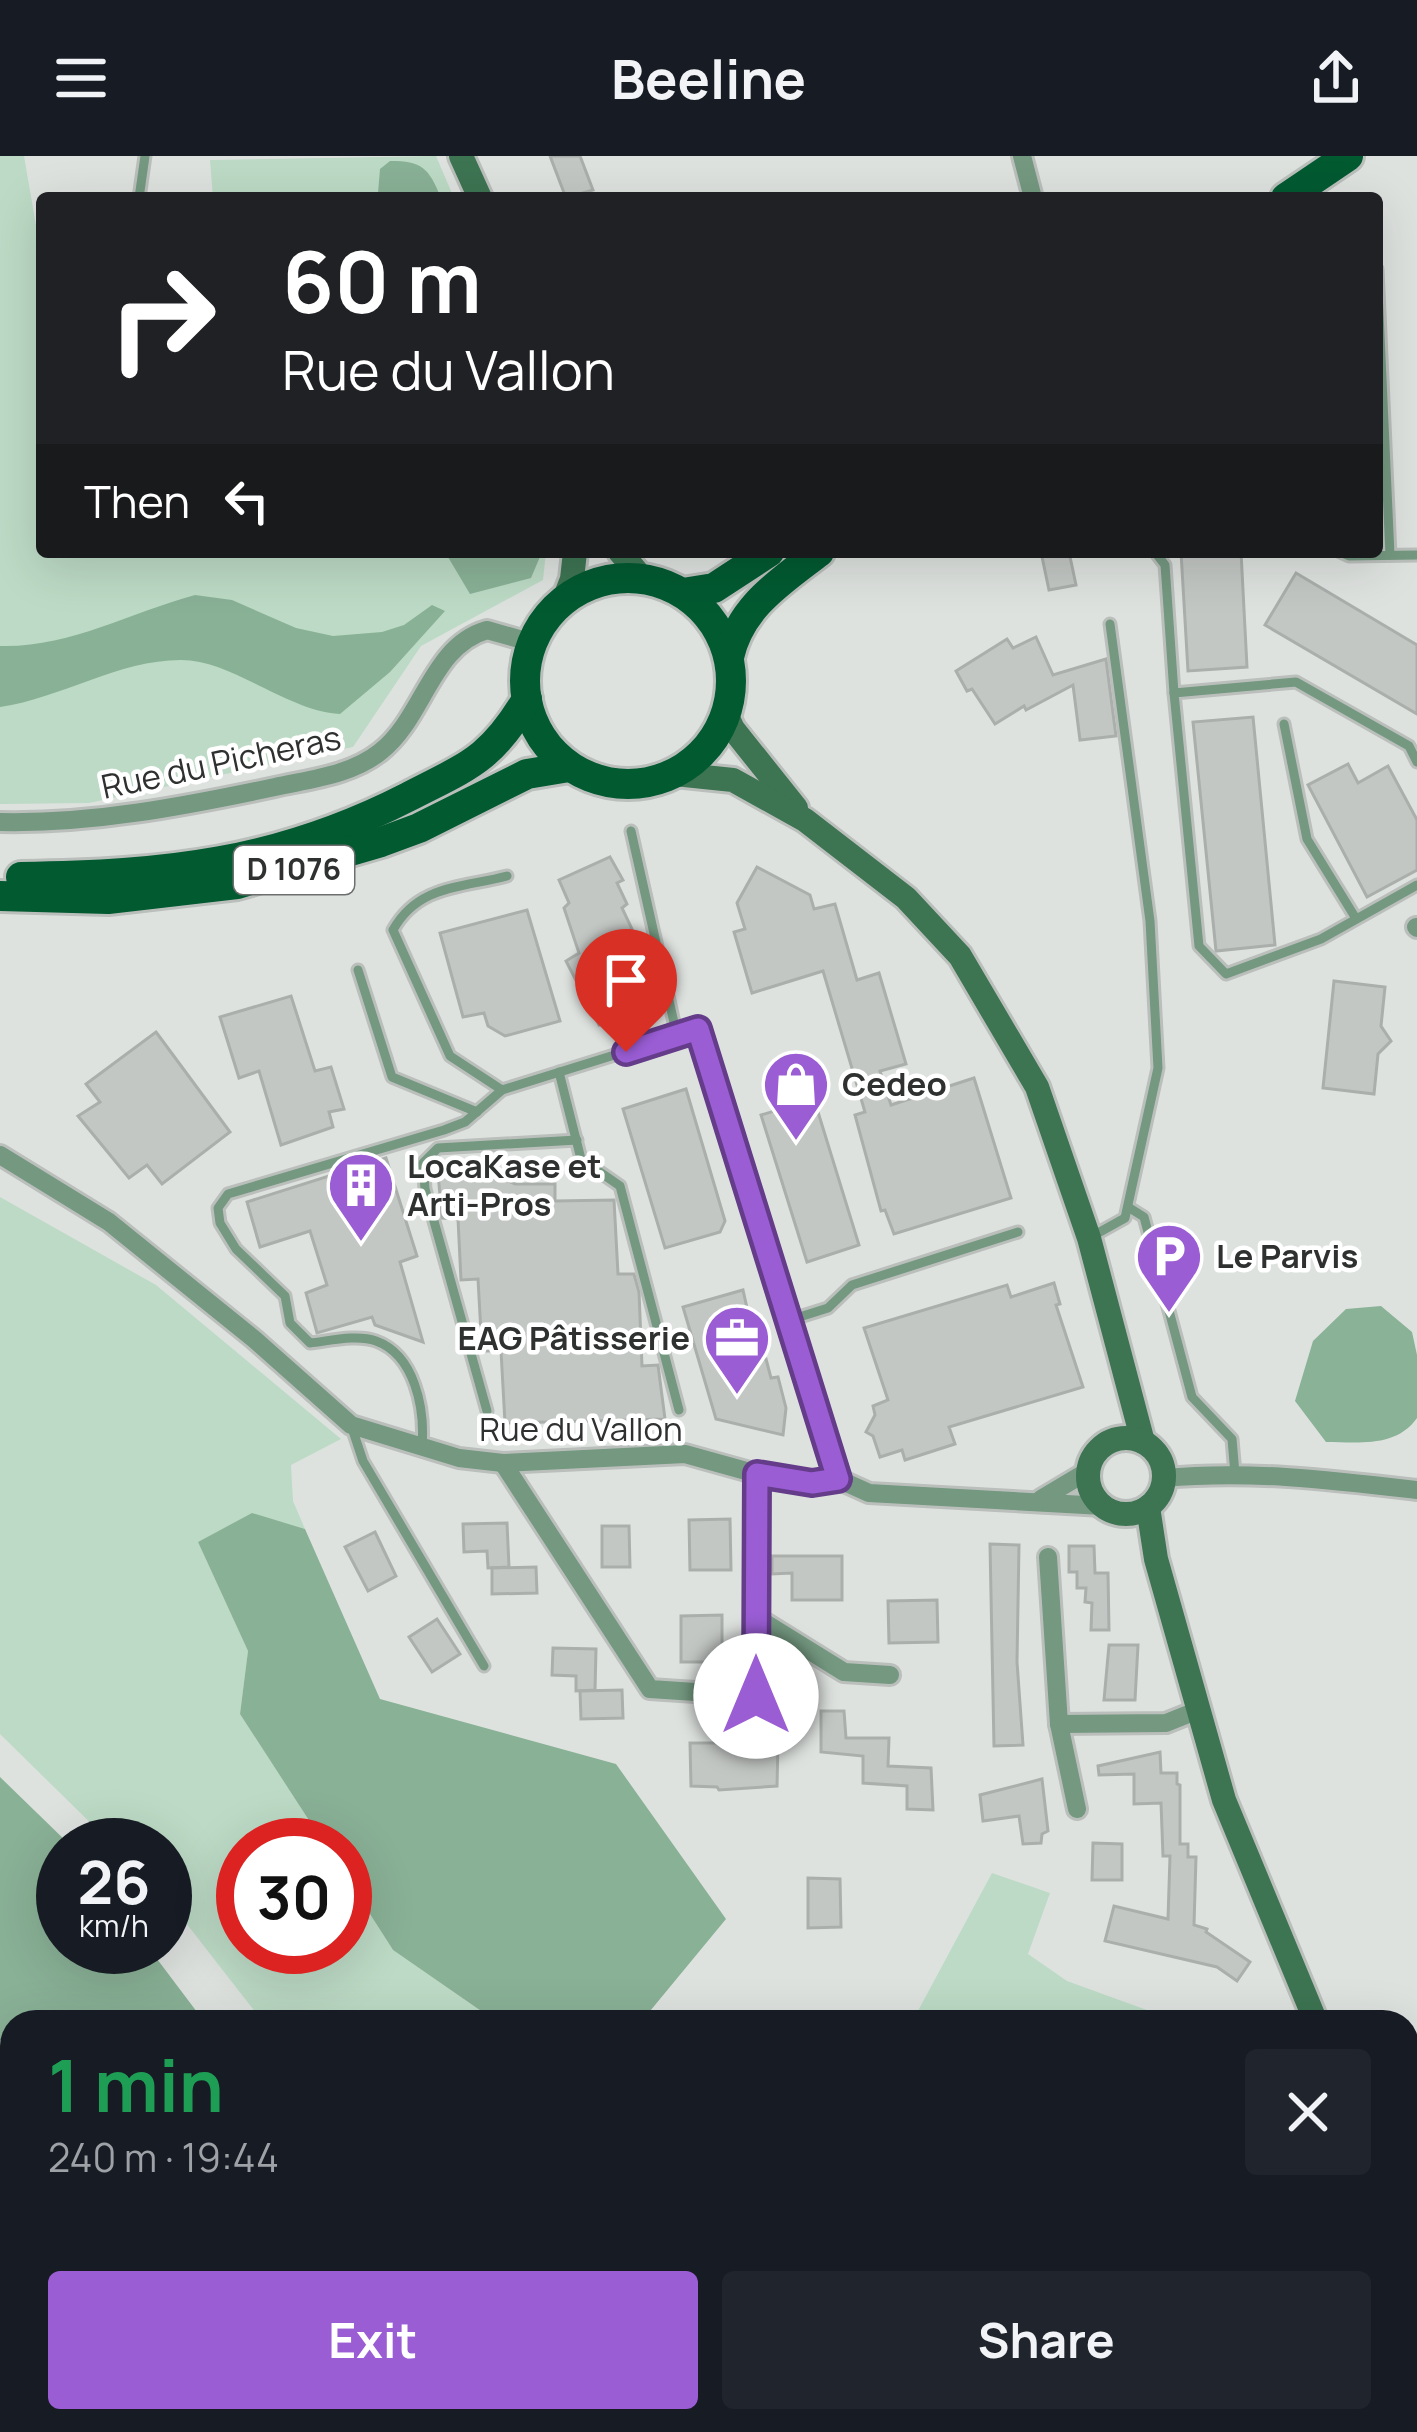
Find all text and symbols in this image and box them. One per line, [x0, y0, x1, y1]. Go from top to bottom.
text: Beeline [611, 41, 806, 115]
icon: menu [48, 45, 114, 111]
icon: share [1303, 45, 1369, 111]
text: 60 m [282, 223, 482, 338]
icon: right [84, 240, 240, 396]
text: Rue du Vallon [282, 332, 615, 406]
icon: left [214, 468, 280, 534]
text: Then [84, 470, 190, 532]
street label: Rue du Picheras [97, 714, 345, 809]
road number: D 1076 [234, 846, 354, 894]
pin [575, 929, 677, 1052]
icon: arrive [593, 947, 659, 1013]
shop icon: Cedeo [761, 1049, 831, 1143]
place label: Cedeo [842, 1061, 947, 1106]
place label: LocaKase et Arti-Pros [407, 1143, 602, 1226]
building icon: LocaKase et Arti-Pros [326, 1150, 396, 1244]
parking icon: Le Parvis [1134, 1221, 1204, 1315]
place label: Le Parvis [1216, 1233, 1358, 1278]
office icon: EAG Pâtisserie [702, 1303, 772, 1397]
place label: EAG Pâtisserie [457, 1315, 690, 1360]
street label: Rue du Vallon [479, 1406, 683, 1451]
position arrow [693, 1633, 819, 1759]
speed limit sign: 30 [216, 1818, 372, 1974]
text: 26 [77, 1840, 151, 1922]
text: km/h [79, 1905, 149, 1946]
text: 1 min [48, 2035, 224, 2134]
button: close [1245, 2049, 1371, 2175]
text: 240 m · 19:44 [48, 2130, 279, 2184]
button: Exit [48, 2271, 698, 2409]
button: Share [722, 2271, 1371, 2409]

